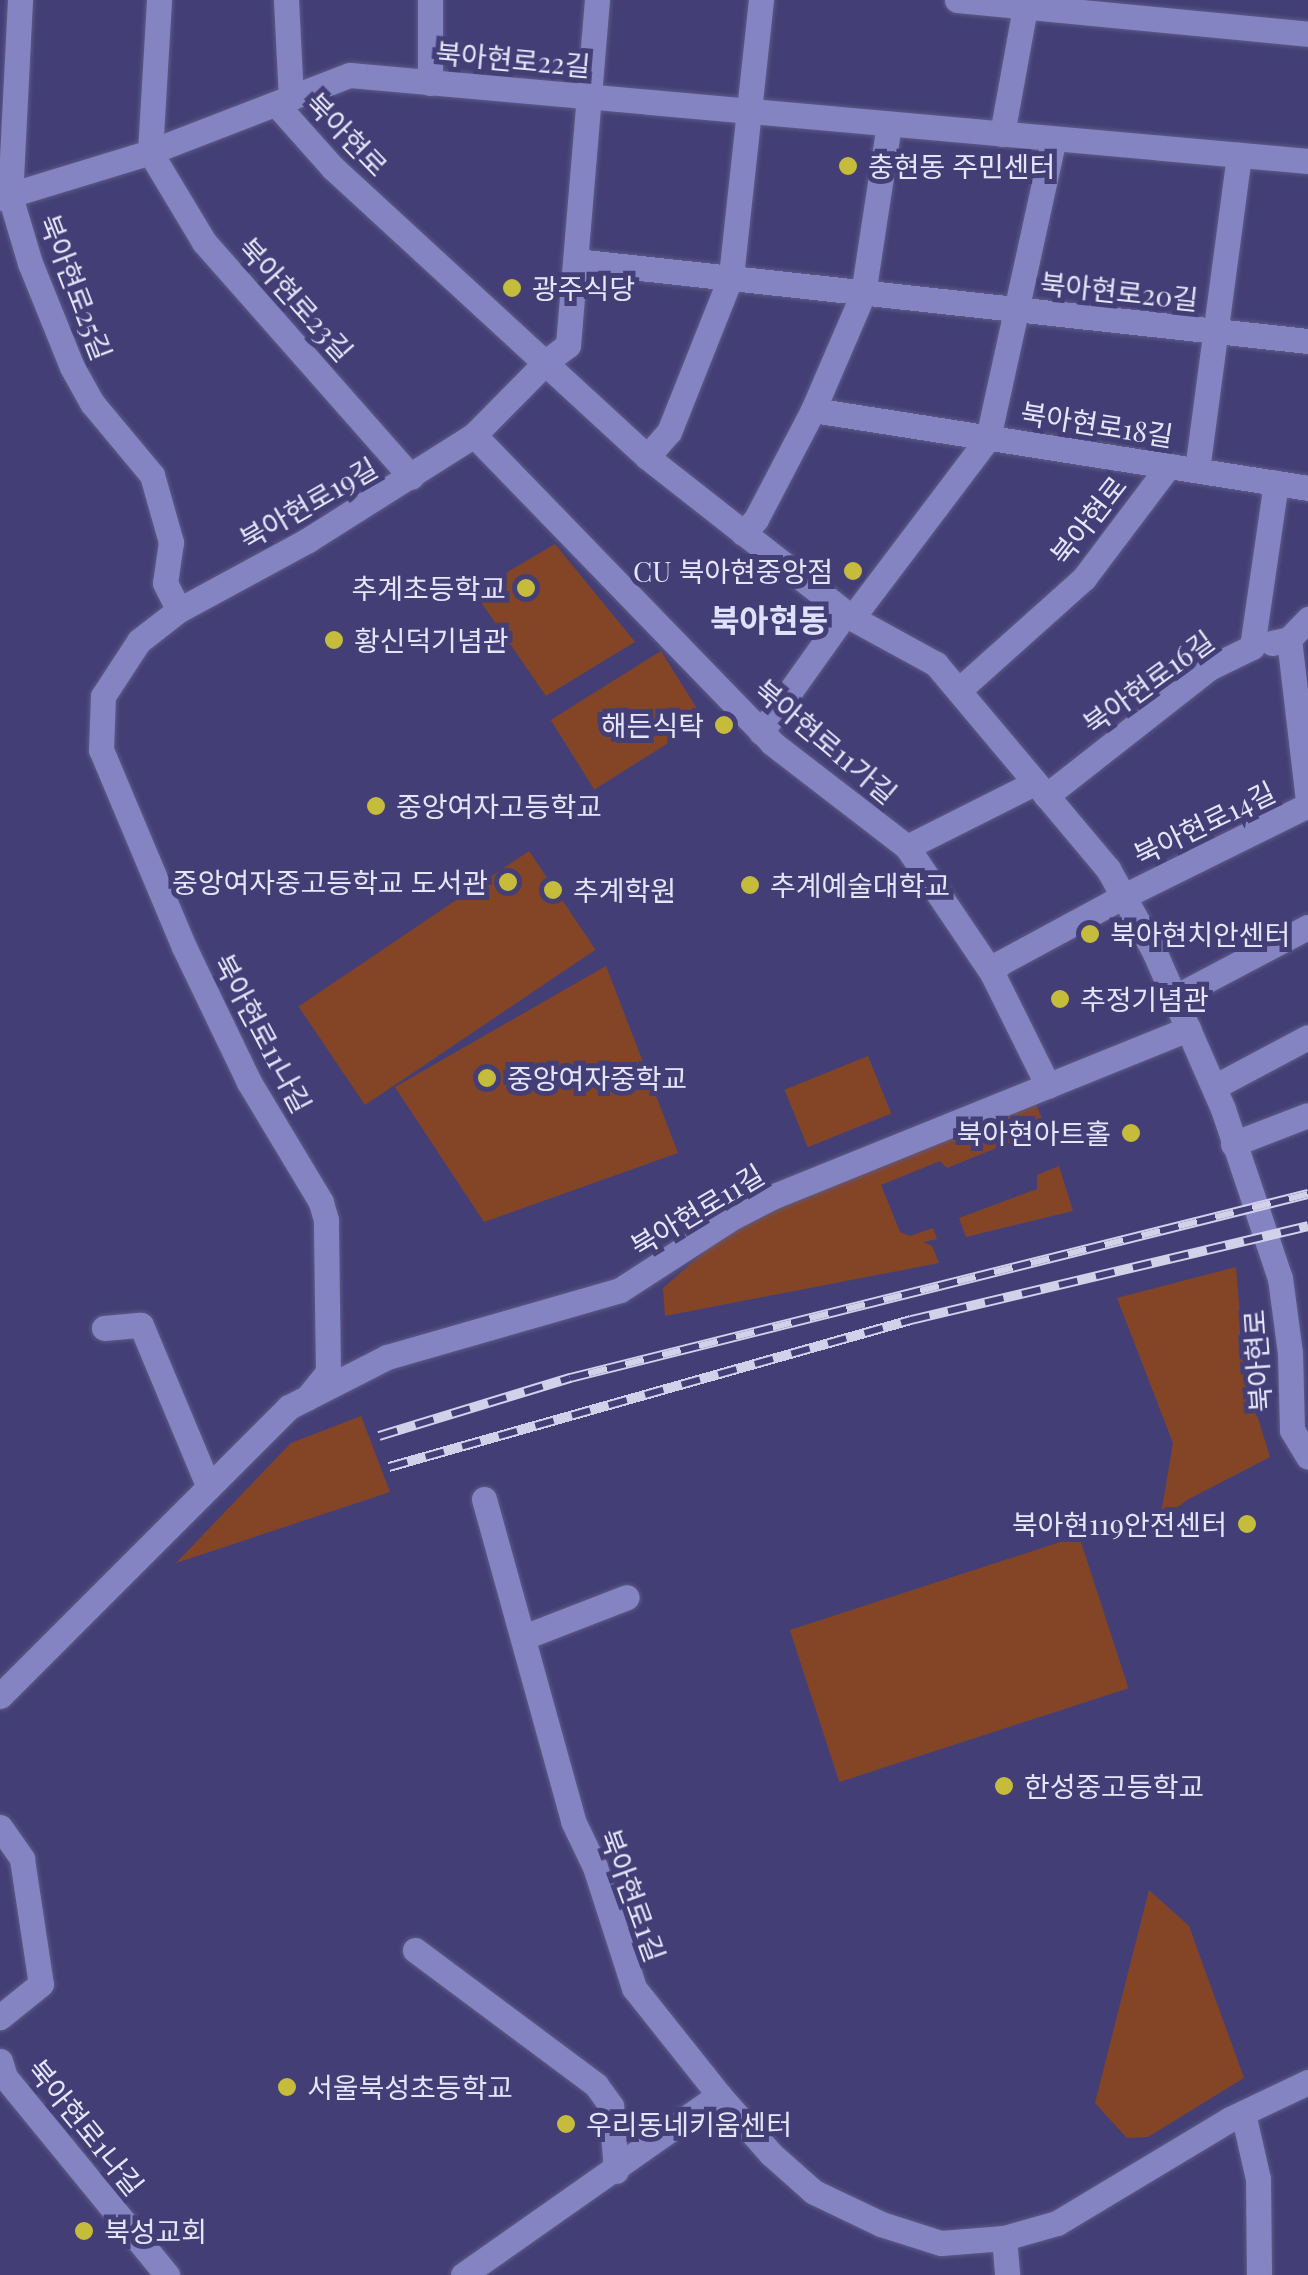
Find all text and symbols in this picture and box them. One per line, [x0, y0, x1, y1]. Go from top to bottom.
street label: 북아현로22길 [434, 35, 592, 83]
street label: 북아현로 [299, 85, 395, 183]
place label: 충현동 주민센터 [868, 149, 1055, 183]
marker: 충현동 주민센터 [837, 155, 859, 177]
street label: 북아현로25길 [33, 209, 119, 365]
street label: 북아현로23길 [232, 230, 360, 368]
street label: 북아현로20길 [1038, 266, 1200, 316]
place label: 광주식당 [532, 271, 635, 305]
marker: 광주식당 [501, 277, 523, 299]
street label: 북아현로18길 [1018, 395, 1176, 453]
street label: 북아현로19길 [233, 450, 383, 556]
street label: 북아현로 [1043, 469, 1133, 571]
place label: CU 북아현중앙점 [633, 554, 833, 588]
marker: CU 북아현중앙점 [842, 560, 864, 582]
place label: 추계초등학교 [351, 571, 506, 605]
marker: 추계초등학교 [515, 577, 537, 599]
district label: 북아현동 [710, 600, 828, 638]
place label: 황신덕기념관 [354, 623, 509, 657]
street label: 북아현로16길 [1076, 623, 1220, 741]
marker: 황신덕기념관 [323, 629, 345, 651]
street label: 북아현로11가길 [748, 672, 904, 810]
place label: 해든식탁 [601, 708, 704, 742]
marker: 해든식탁 [713, 714, 735, 736]
street label: 북아현로14길 [1128, 774, 1280, 872]
place label: 중앙여자고등학교 [396, 789, 602, 823]
marker: 중앙여자고등학교 [365, 795, 387, 817]
place label: 중앙여자중고등학교 도서관 [172, 865, 488, 899]
place label: 추계예술대학교 [770, 868, 950, 902]
marker: 중앙여자중고등학교 도서관 [497, 871, 519, 893]
place label: 추계학원 [573, 873, 676, 907]
marker: 추계예술대학교 [739, 874, 761, 896]
marker: 추계학원 [542, 879, 564, 901]
place label: 북아현치안센터 [1110, 917, 1290, 951]
marker: 북아현치안센터 [1079, 923, 1101, 945]
street label: 북아현로11나길 [207, 948, 319, 1118]
place label: 추정기념관 [1080, 982, 1209, 1016]
marker: 추정기념관 [1049, 988, 1071, 1010]
place label: 중앙여자중학교 [507, 1061, 687, 1095]
marker: 중앙여자중학교 [476, 1067, 498, 1089]
place label: 북아현아트홀 [956, 1116, 1111, 1150]
marker: 북아현아트홀 [1120, 1122, 1142, 1144]
street label: 북아현로11길 [624, 1157, 770, 1263]
street label: 북아현로 [1237, 1308, 1277, 1414]
place label: 북아현119안전센터 [1012, 1507, 1227, 1541]
marker: 북아현119안전센터 [1236, 1513, 1258, 1535]
place label: 한성중고등학교 [1024, 1769, 1204, 1803]
marker: 한성중고등학교 [993, 1775, 1015, 1797]
street label: 북아현로1길 [593, 1824, 673, 1966]
street label: 북아현로1나길 [21, 2052, 151, 2202]
place label: 서울북성초등학교 [307, 2070, 513, 2104]
marker: 서울북성초등학교 [276, 2076, 298, 2098]
place label: 우리동네키움센터 [586, 2107, 792, 2141]
marker: 우리동네키움센터 [555, 2113, 577, 2135]
place label: 북성교회 [104, 2214, 207, 2248]
marker: 북성교회 [73, 2220, 95, 2242]

